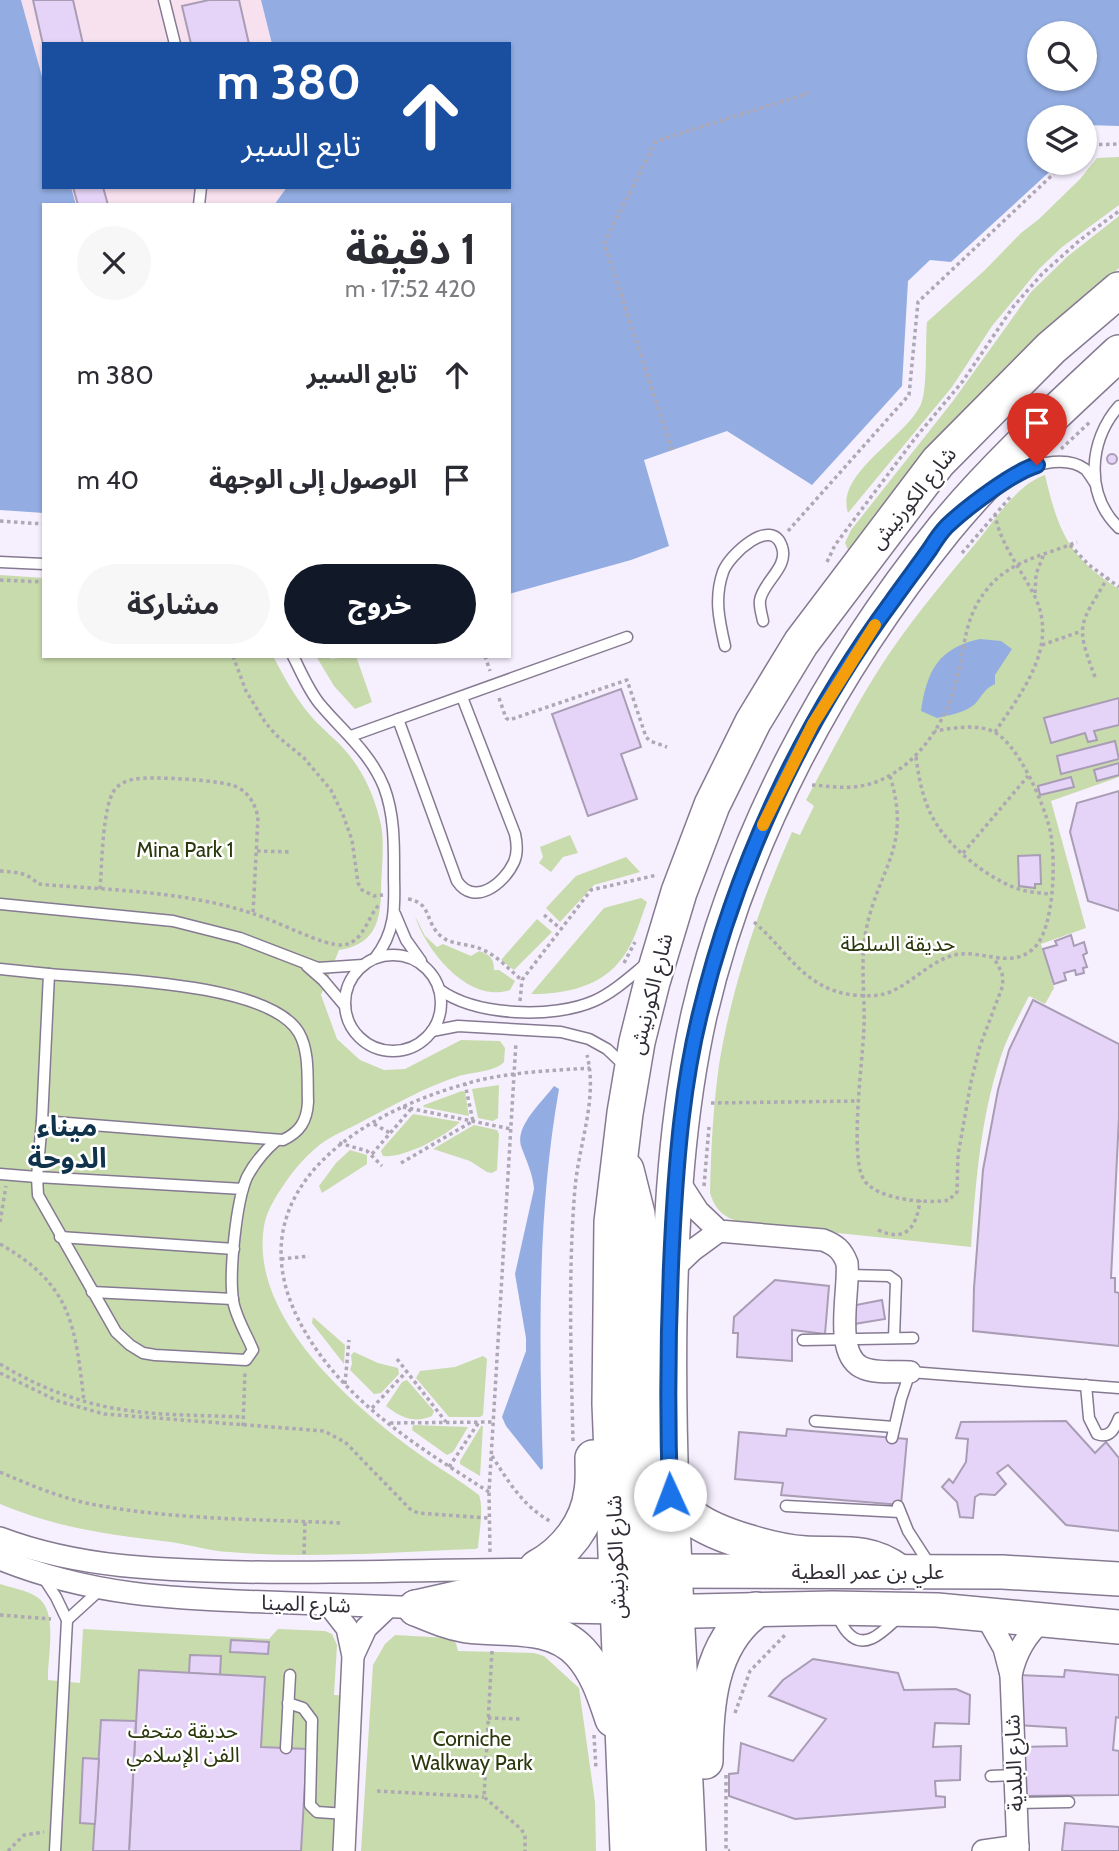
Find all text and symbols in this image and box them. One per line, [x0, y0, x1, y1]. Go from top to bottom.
map controls [1027, 21, 1097, 175]
button: search [1027, 21, 1097, 91]
text: 380 m [217, 52, 361, 111]
icon: ahead [385, 70, 476, 161]
button: layers [1027, 105, 1097, 175]
text: تابع السير [242, 125, 361, 164]
text: 1 دقيقة [345, 223, 476, 275]
button: close [77, 226, 151, 300]
text: 420 m · 17:52 [345, 275, 476, 303]
icon: ahead [438, 356, 476, 394]
text: تابع السير [307, 358, 417, 390]
text: 380 m [77, 359, 154, 391]
pin [1007, 393, 1067, 465]
icon: arrive [1018, 404, 1056, 442]
street label: شارع الكورنيش [864, 442, 964, 556]
icon: arrive [438, 461, 476, 499]
text: الوصول إلى الوجهة [209, 463, 417, 495]
text: 40 m [77, 464, 139, 496]
button: مشاركة [77, 564, 270, 644]
button: خروج [284, 564, 476, 644]
park label: Mina Park 1 [136, 837, 234, 862]
street label: شارع الكورنيش [623, 931, 681, 1058]
park label: حديقة السلطة [841, 931, 955, 956]
district label: ميناء الدوحة [27, 1109, 107, 1175]
position arrow [633, 1458, 707, 1532]
street label: شارع الكورنيش [601, 1495, 633, 1619]
street label: علي بن عمر العطية [792, 1559, 944, 1588]
street label: شارع المينا [261, 1589, 351, 1621]
street label: شارع البلدية [999, 1714, 1031, 1812]
park label: حديقة متحف الفن الإسلامي [126, 1718, 240, 1771]
park label: Corniche Walkway Park [411, 1726, 533, 1775]

